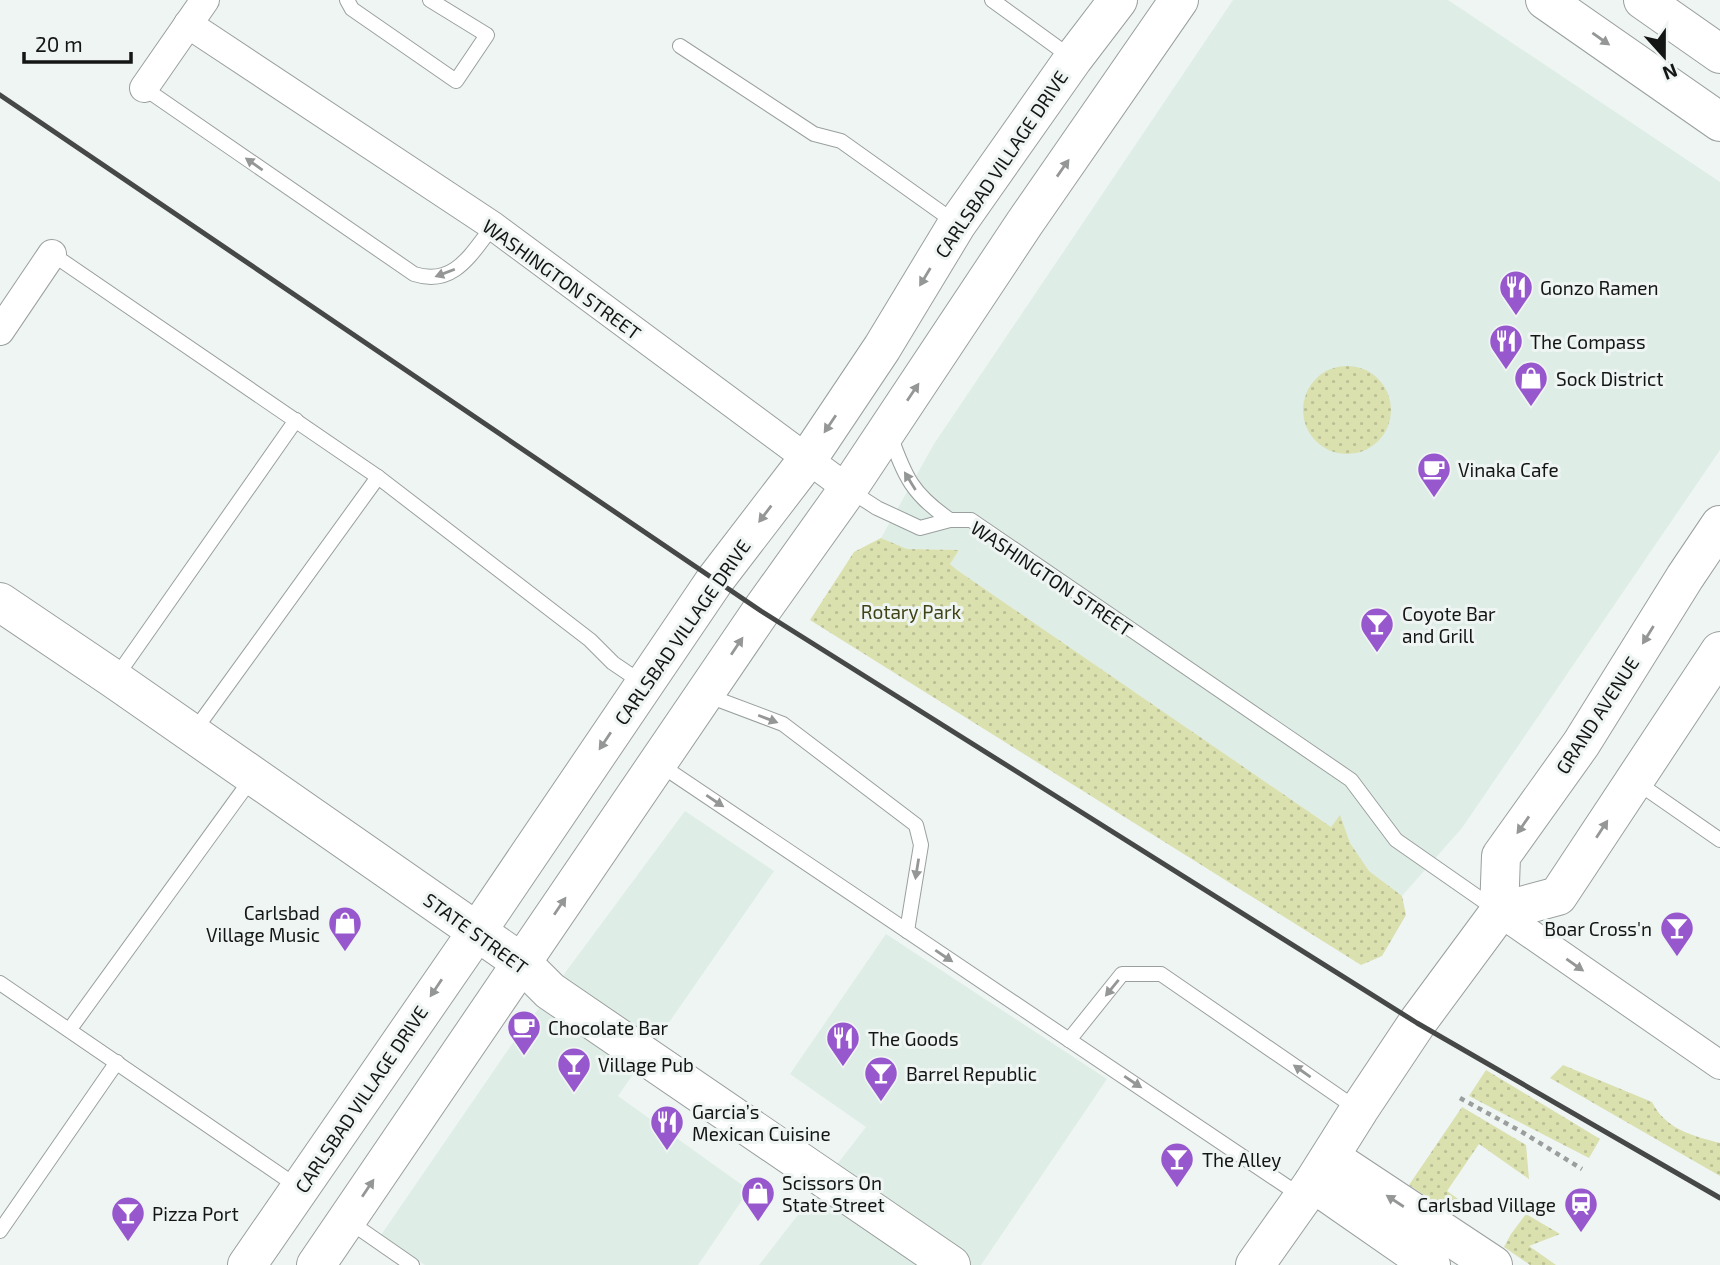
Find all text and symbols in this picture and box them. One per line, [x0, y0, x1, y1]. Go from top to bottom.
scale bar [24, 21, 131, 65]
north arrow [1629, 21, 1699, 91]
text: 20 m [35, 31, 83, 56]
one-way arrow [1592, 32, 1610, 46]
text: N [1660, 59, 1681, 86]
street label: CARLSBAD VILLAGE DRIVE [930, 66, 1072, 262]
one-way arrow [245, 157, 263, 171]
one-way arrow [1056, 159, 1070, 177]
street label: WASHINGTON STREET [478, 214, 646, 344]
one-way arrow [919, 267, 931, 286]
one-way arrow [435, 268, 456, 279]
restaurant icon: Gonzo Ramen [1497, 268, 1535, 317]
place label: Gonzo Ramen [1540, 276, 1659, 299]
restaurant icon: The Compass [1487, 322, 1525, 371]
place label: The Compass [1530, 330, 1646, 353]
shop icon: Sock District [1512, 359, 1550, 408]
place label: Sock District [1556, 367, 1664, 390]
one-way arrow [906, 382, 919, 401]
one-way arrow [824, 415, 837, 434]
cafe icon: Vinaka Cafe [1415, 450, 1453, 499]
place label: Vinaka Cafe [1458, 458, 1559, 481]
one-way arrow [903, 472, 916, 491]
one-way arrow [758, 505, 772, 523]
street label: WASHINGTON STREET [967, 515, 1137, 641]
street label: CARLSBAD VILLAGE DRIVE [609, 535, 755, 729]
park label: Rotary Park [861, 600, 962, 623]
place label: Coyote Bar and Grill [1402, 602, 1496, 647]
bar icon: Coyote Bar and Grill [1358, 605, 1396, 654]
one-way arrow [1642, 626, 1655, 645]
one-way arrow [730, 637, 744, 655]
street label: GRAND AVENUE [1550, 652, 1644, 778]
one-way arrow [758, 713, 779, 724]
one-way arrow [599, 731, 612, 751]
one-way arrow [705, 794, 724, 807]
one-way arrow [1516, 816, 1530, 834]
one-way arrow [1595, 820, 1609, 838]
one-way arrow [911, 858, 922, 880]
street label: STATE STREET [420, 888, 532, 978]
one-way arrow [554, 896, 567, 916]
place label: Carlsbad Village Music [206, 901, 320, 946]
shop icon: Carlsbad Village Music [326, 904, 364, 953]
bar icon: Boar Cross'n [1658, 909, 1696, 958]
place label: Boar Cross'n [1544, 917, 1652, 940]
one-way arrow [935, 949, 953, 963]
one-way arrow [1566, 958, 1584, 972]
one-way arrow [430, 978, 443, 998]
one-way arrow [1104, 978, 1119, 996]
street label: CARLSBAD VILLAGE DRIVE [290, 1001, 432, 1197]
cafe icon: Chocolate Bar [505, 1008, 543, 1057]
place label: Chocolate Bar [548, 1016, 669, 1039]
restaurant icon: The Goods [824, 1019, 862, 1068]
place label: The Goods [868, 1027, 959, 1050]
bar icon: Village Pub [555, 1045, 593, 1094]
place label: Village Pub [598, 1053, 694, 1076]
bar icon: Barrel Republic [862, 1054, 900, 1103]
place label: Barrel Republic [906, 1062, 1037, 1085]
one-way arrow [1293, 1064, 1311, 1078]
one-way arrow [1123, 1076, 1142, 1089]
place label: Garcia’s Mexican Cuisine [692, 1100, 831, 1145]
restaurant icon: Garcia’s Mexican Cuisine [648, 1103, 686, 1152]
bar icon: The Alley [1158, 1140, 1196, 1189]
place label: The Alley [1202, 1148, 1281, 1171]
place label: Scissors On State Street [782, 1171, 885, 1216]
shop icon: Scissors On State Street [739, 1174, 777, 1223]
one-way arrow [361, 1179, 375, 1197]
station icon: Carlsbad Village [1562, 1185, 1600, 1234]
place label: Carlsbad Village [1417, 1193, 1556, 1216]
bar icon: Pizza Port [109, 1194, 147, 1243]
one-way arrow [1385, 1194, 1405, 1207]
place label: Pizza Port [152, 1202, 239, 1225]

